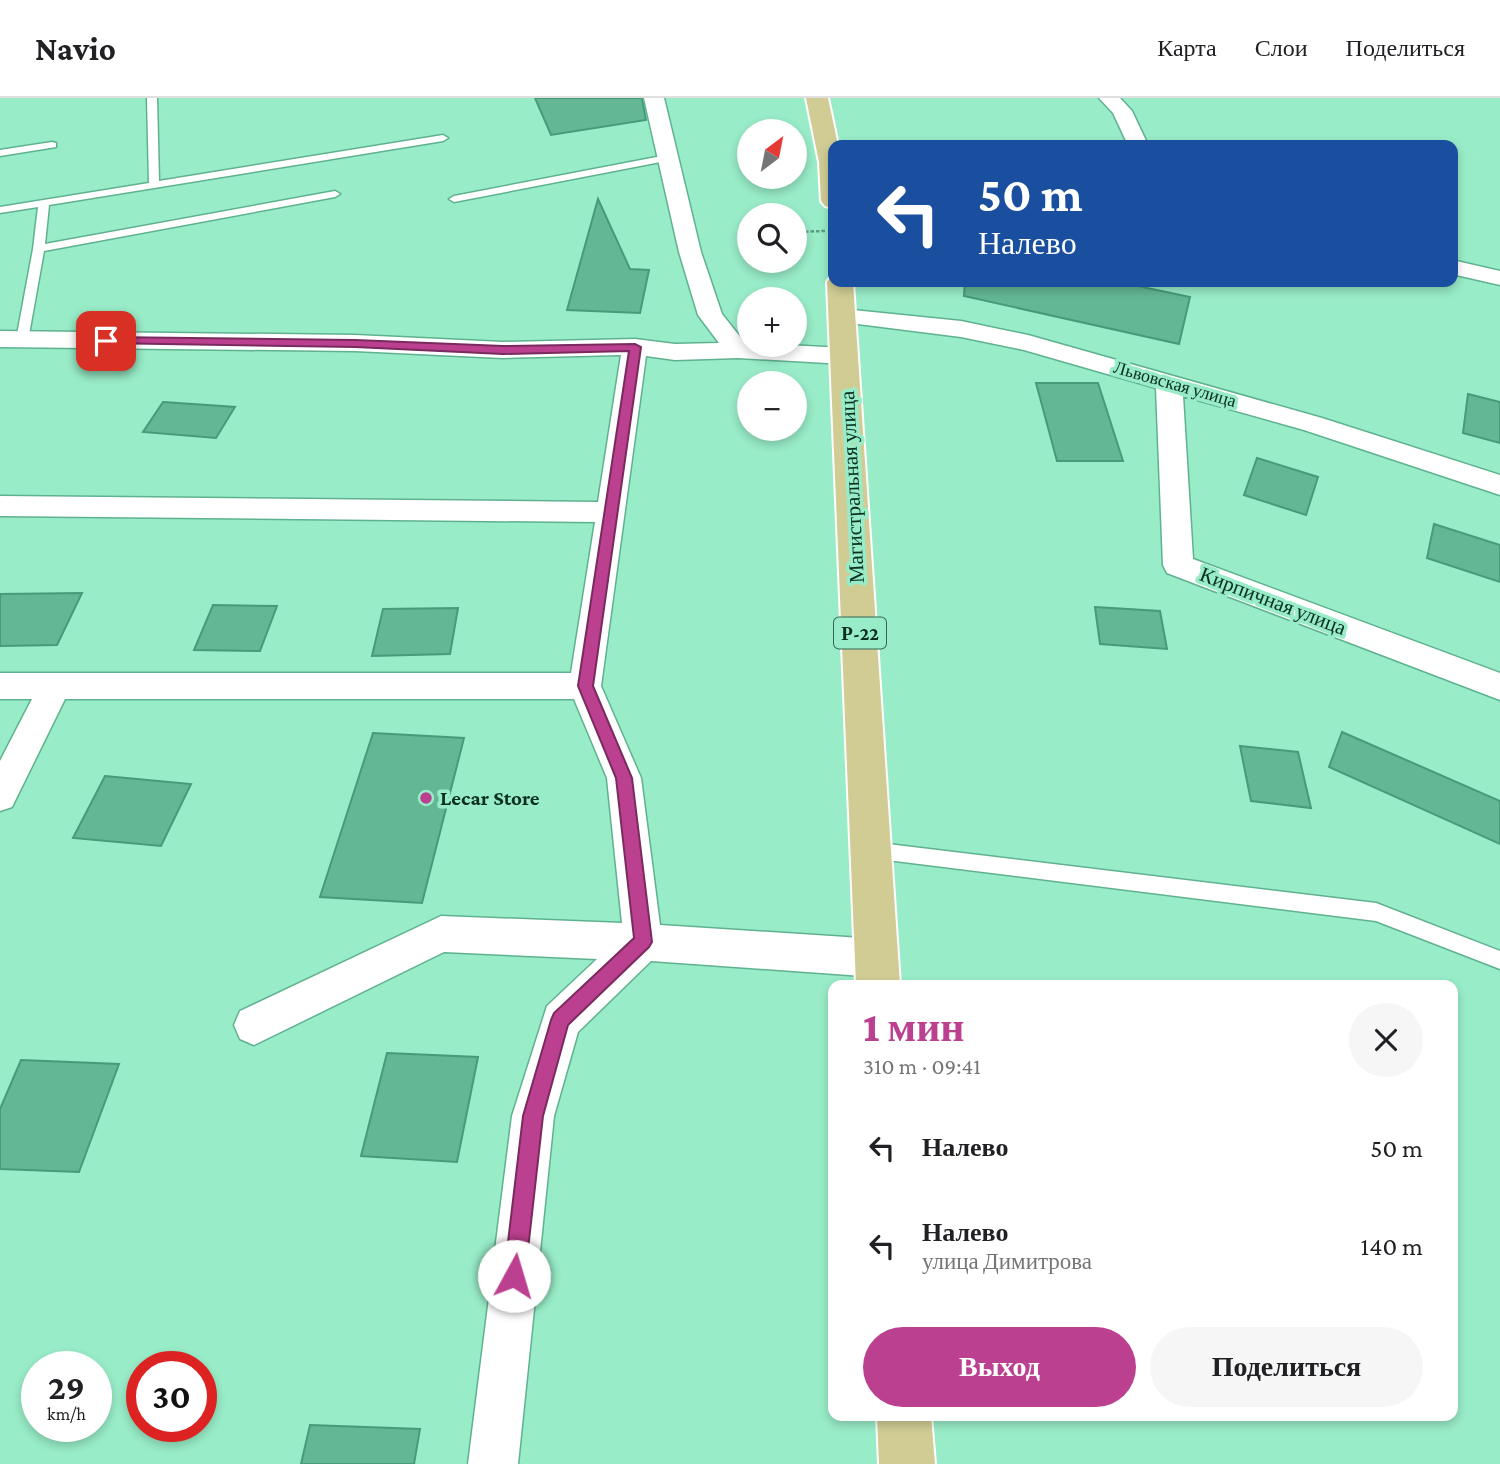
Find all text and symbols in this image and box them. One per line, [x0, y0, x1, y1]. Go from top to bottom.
text: Navio [35, 30, 116, 67]
text: Карта [1157, 34, 1217, 61]
text: Слои [1255, 34, 1308, 61]
text: Поделиться [1346, 34, 1465, 61]
north arrow [737, 119, 807, 189]
map controls [737, 119, 807, 441]
text: 50 m [978, 167, 1083, 222]
icon: left [863, 168, 954, 259]
button: search [737, 203, 807, 273]
text: Налево [978, 225, 1077, 261]
button: + [737, 287, 807, 357]
pin [76, 311, 136, 371]
icon: arrive [87, 322, 125, 360]
street label: Львовская улица [1111, 357, 1239, 411]
button: − [737, 371, 807, 441]
street label: Магистральная улица [835, 389, 869, 584]
street label: Кирпичная улица [1196, 562, 1350, 640]
road number: Р-22 [834, 618, 886, 648]
place label: Lecar Store [440, 786, 540, 810]
marker: Lecar Store [418, 790, 434, 806]
text: 1 мин [863, 1003, 965, 1050]
button: close [1349, 1003, 1423, 1077]
text: 310 m · 09:41 [863, 1053, 981, 1079]
icon: left [863, 1129, 901, 1167]
text: Налево [922, 1133, 1008, 1162]
text: 50 m [1370, 1134, 1423, 1163]
text: Налево [922, 1218, 1008, 1247]
icon: left [863, 1227, 901, 1265]
text: 140 m [1361, 1232, 1423, 1261]
position arrow [477, 1239, 551, 1313]
text: улица Димитрова [922, 1248, 1092, 1274]
button: Выход [863, 1327, 1136, 1407]
button: Поделиться [1150, 1327, 1423, 1407]
speed limit sign: 30 [126, 1351, 217, 1442]
text: 29 [48, 1368, 85, 1407]
text: km/h [47, 1404, 86, 1424]

